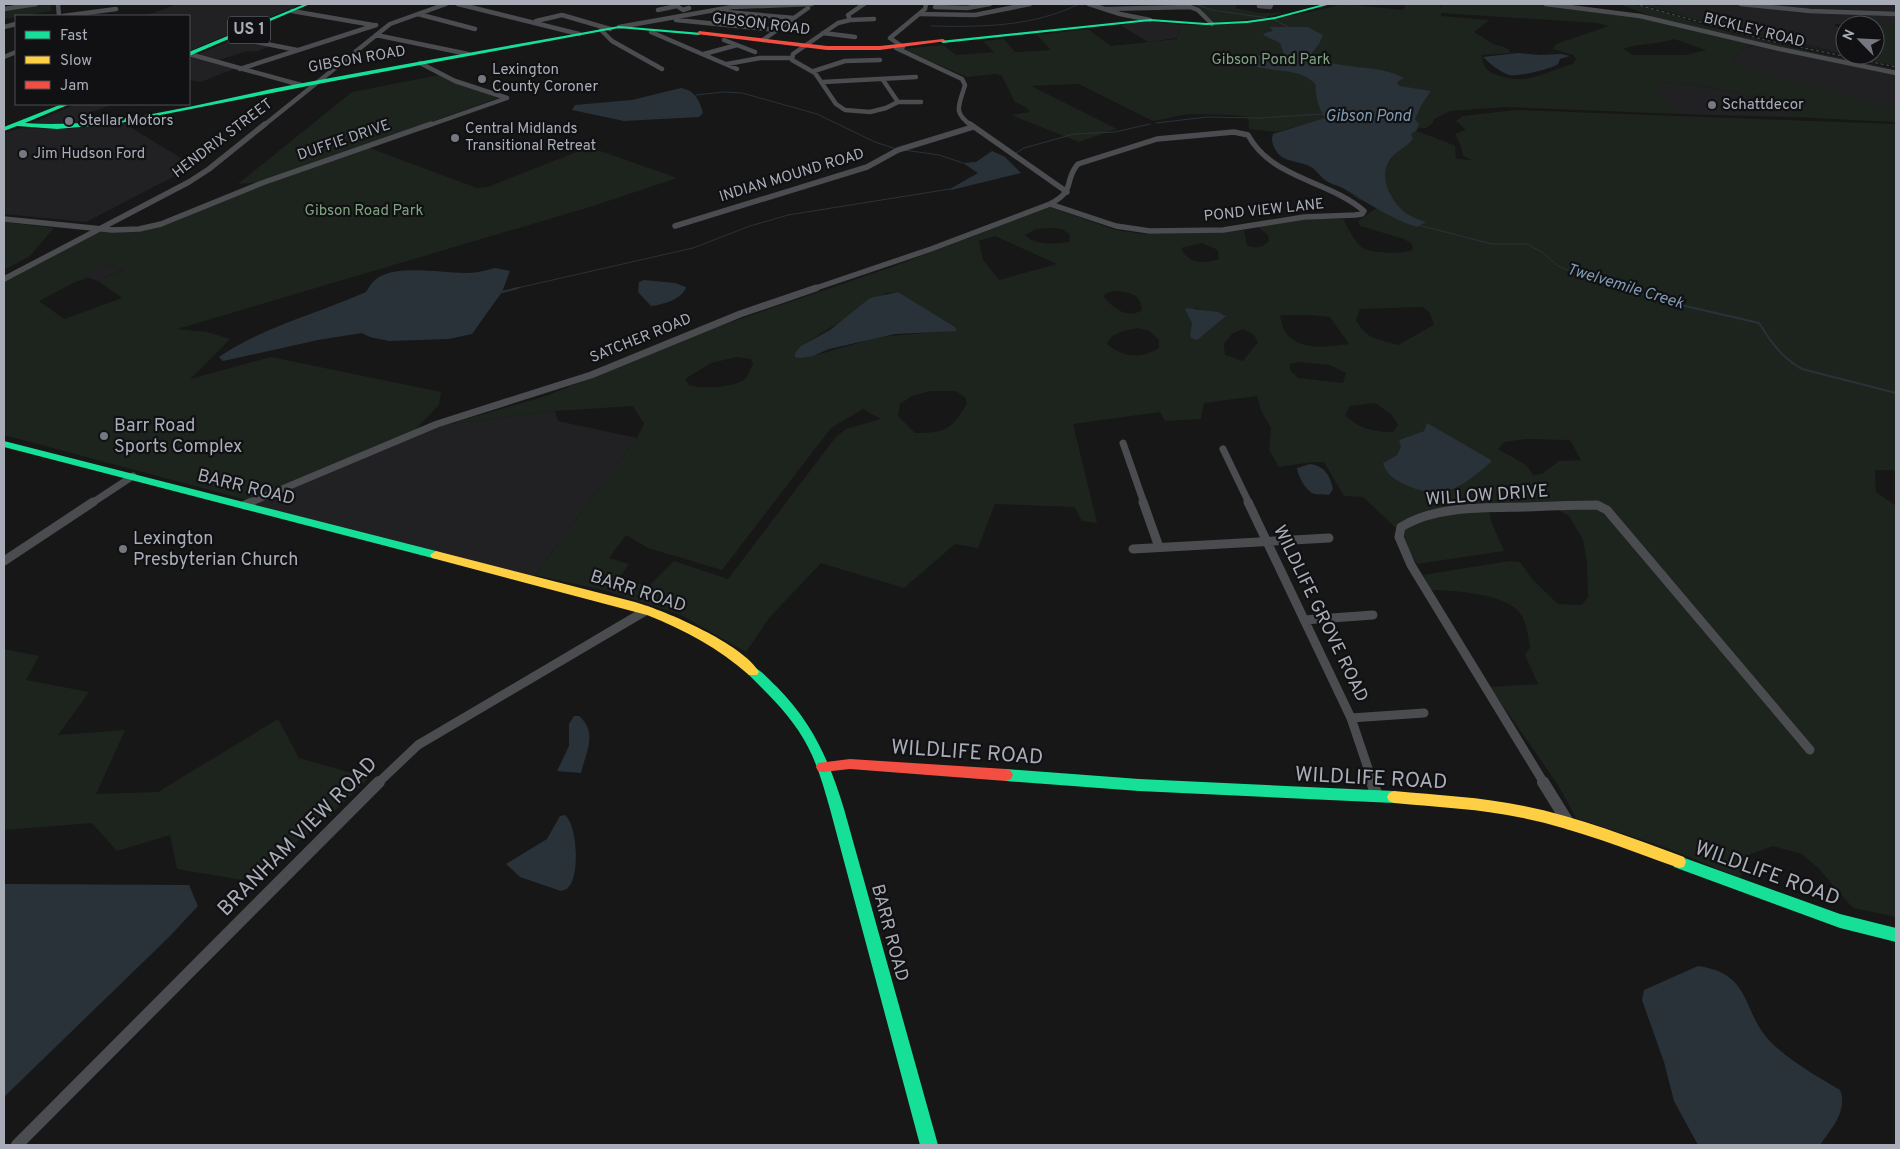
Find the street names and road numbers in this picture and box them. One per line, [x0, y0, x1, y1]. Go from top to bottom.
street label: BICKLEY ROAD [1701, 9, 1807, 53]
street label: GIBSON ROAD [711, 10, 811, 40]
road number: US 1 [228, 16, 270, 44]
street label: GIBSON ROAD [307, 42, 407, 78]
street label: HENDRIX STREET [169, 95, 277, 183]
street label: DUFFIE DRIVE [295, 116, 393, 166]
street label: INDIAN MOUND ROAD [717, 145, 867, 207]
street label: POND VIEW LANE [1203, 195, 1325, 227]
street label: SATCHER ROAD [587, 310, 695, 368]
street label: BARR ROAD [195, 465, 297, 511]
street label: WILLOW DRIVE [1425, 480, 1549, 512]
street label: WILDLIFE GROVE ROAD [1267, 522, 1373, 706]
street label: BARR ROAD [587, 566, 689, 618]
street label: WILDLIFE ROAD [890, 734, 1044, 772]
street label: BRANHAM VIEW ROAD [212, 751, 384, 923]
street label: WILDLIFE ROAD [1294, 762, 1448, 796]
street label: WILDLIFE ROAD [1691, 835, 1843, 913]
street label: BARR ROAD [865, 882, 913, 984]

